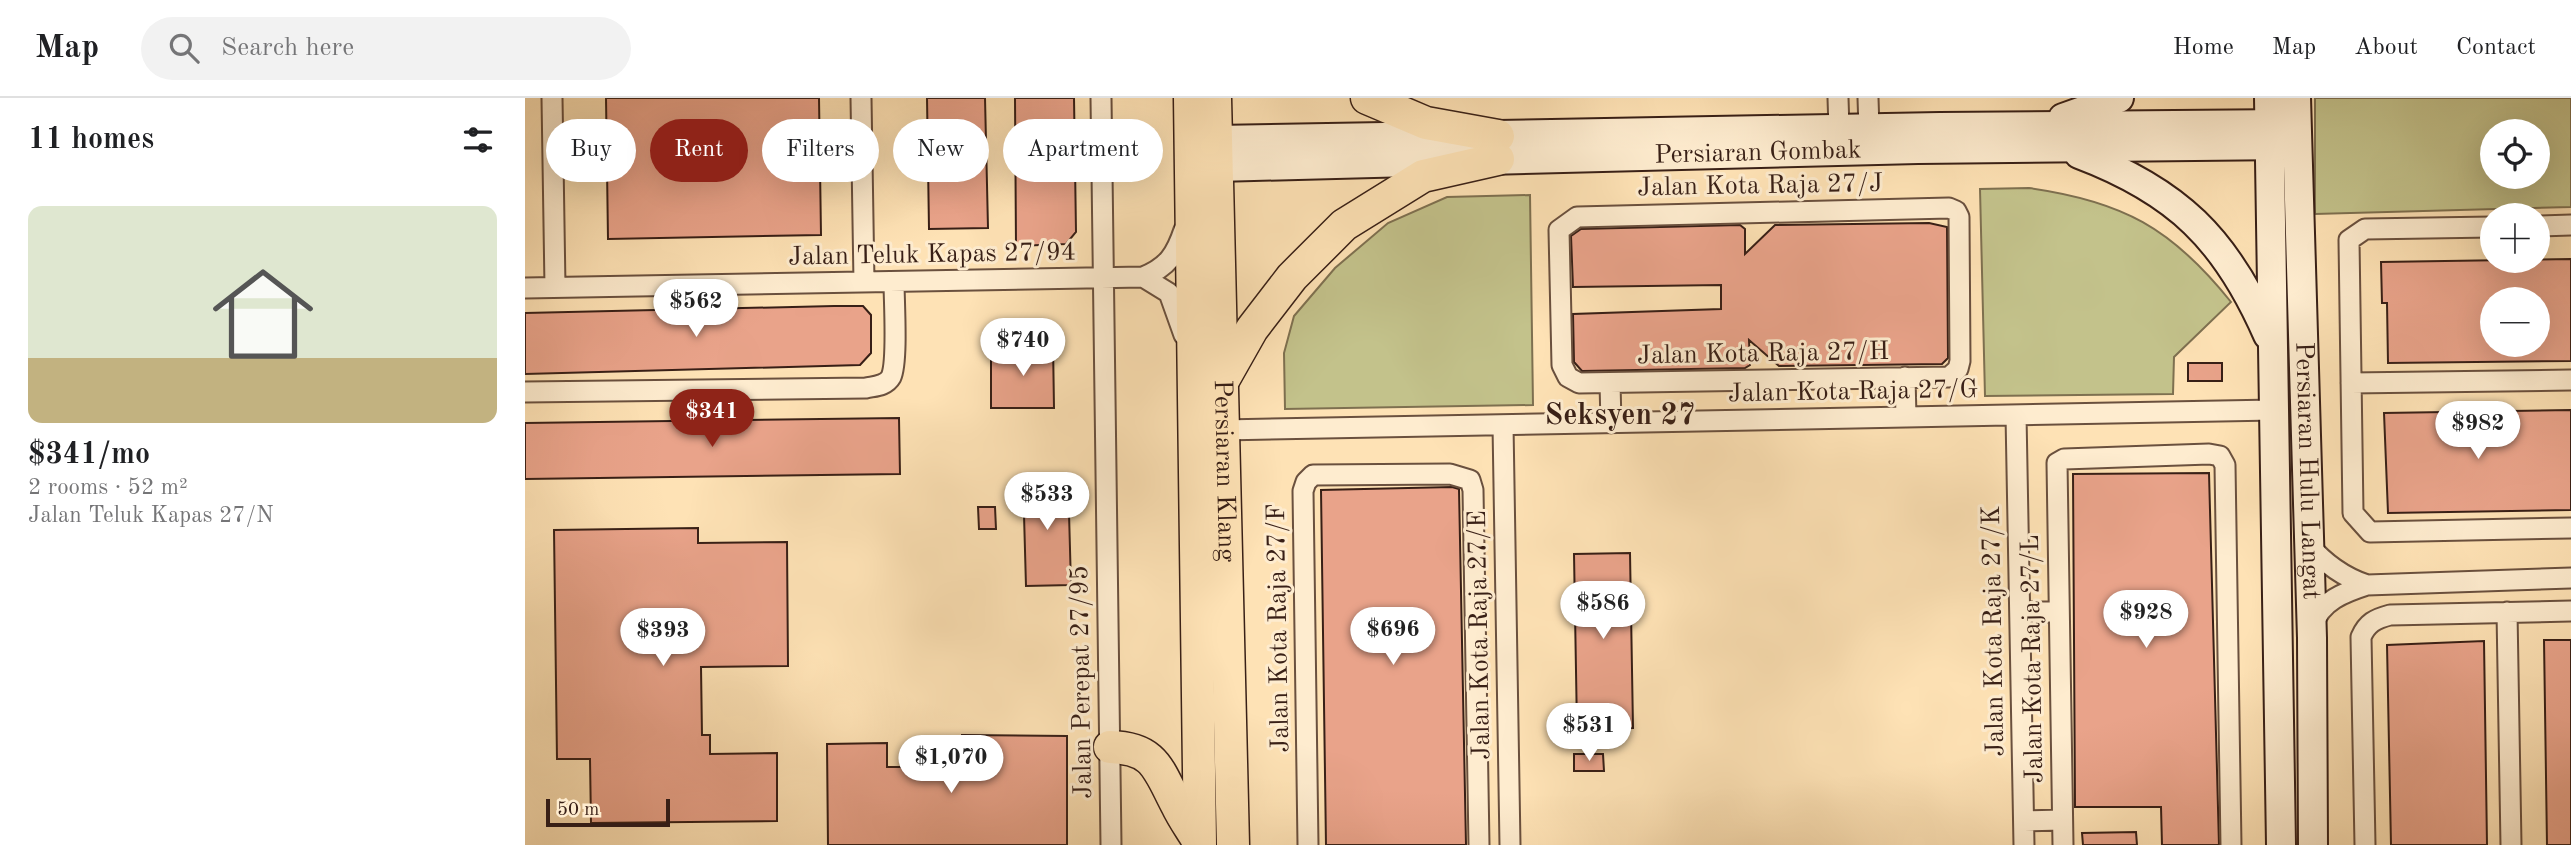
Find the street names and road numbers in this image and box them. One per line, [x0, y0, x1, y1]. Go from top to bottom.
street label: Persiaran Gombak [1654, 137, 1862, 169]
street label: Jalan Kota Raja 27/J [1637, 171, 1883, 201]
street label: Jalan Teluk Kapas 27/94 [788, 239, 1076, 271]
street label: Jalan Kota Raja 27/H [1637, 339, 1889, 369]
street label: Persiaran Hulu Langat [2290, 342, 2324, 600]
street label: Jalan Kota Raja 27/G [1728, 377, 1978, 407]
street label: Persiaran Klang [1209, 379, 1239, 563]
street label: Jalan Kota Raja 27/F [1264, 503, 1294, 753]
street label: Jalan Kota Raja 27/K [1979, 505, 2009, 757]
street label: Jalan Kota Raja 27/E [1465, 510, 1495, 760]
street label: Jalan Kota Raja 27/L [2018, 534, 2048, 784]
street label: Jalan Perepat 27/95 [1067, 565, 1097, 799]

